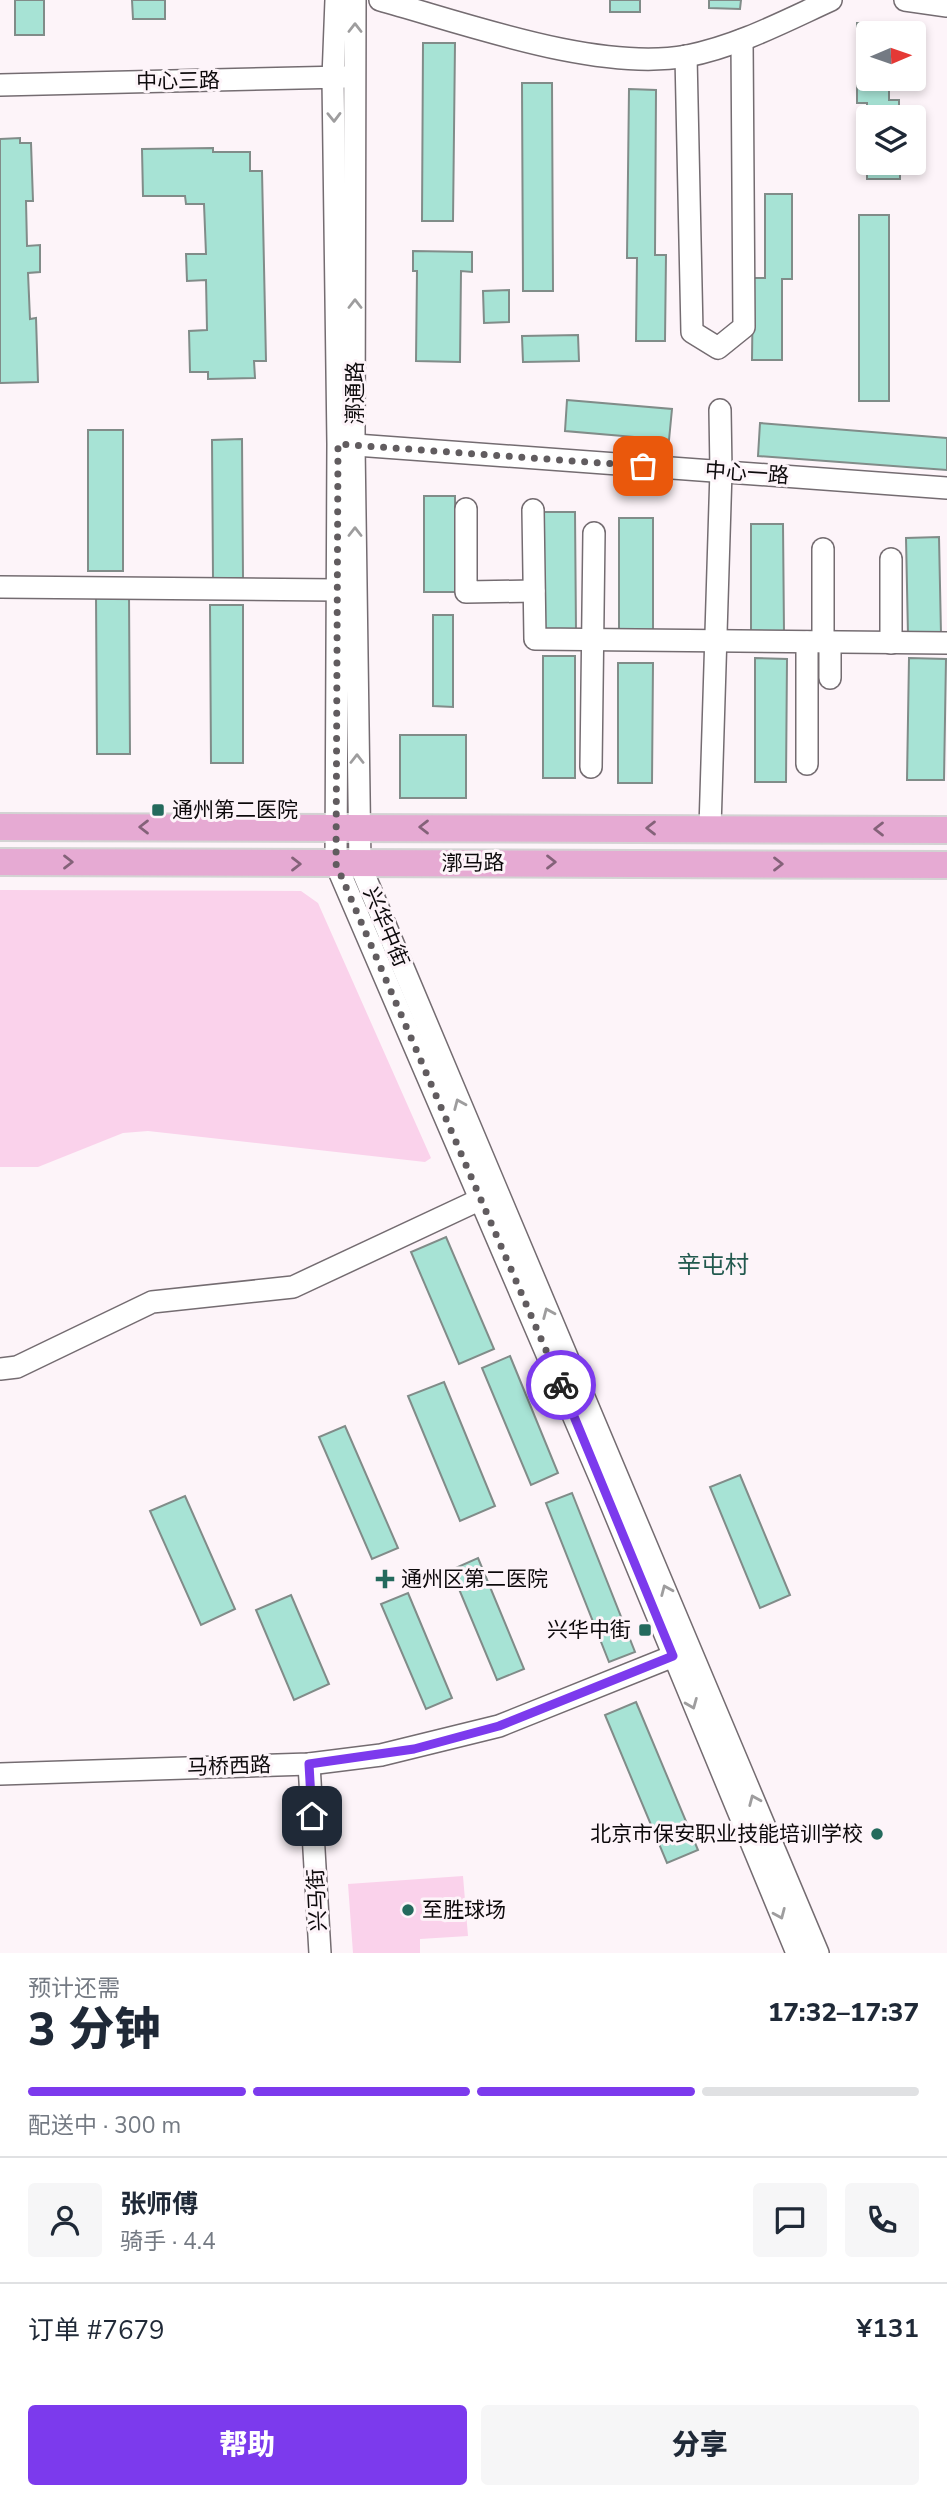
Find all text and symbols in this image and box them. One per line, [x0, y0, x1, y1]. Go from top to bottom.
north arrow [856, 21, 926, 91]
map controls [856, 21, 926, 175]
one-way arrow [347, 22, 363, 32]
street label: 中心三路 [136, 66, 220, 96]
button: layers [856, 105, 926, 175]
one-way arrow [326, 112, 341, 123]
one-way arrow [347, 298, 363, 309]
street label: 漷通路 [341, 362, 369, 425]
pin [613, 436, 673, 496]
icon: bag [624, 447, 662, 485]
street label: 中心一路 [704, 456, 790, 490]
one-way arrow [347, 526, 363, 536]
one-way arrow [349, 753, 365, 764]
place label: 通州第二医院 [172, 796, 298, 824]
marker: 通州第二医院 [150, 802, 166, 818]
one-way arrow [138, 819, 148, 835]
one-way arrow [418, 819, 429, 835]
one-way arrow [646, 820, 656, 836]
one-way arrow [873, 821, 884, 837]
street label: 漷马路 [441, 848, 505, 878]
one-way arrow [63, 854, 74, 870]
one-way arrow [545, 855, 556, 870]
one-way arrow [291, 856, 301, 872]
one-way arrow [773, 856, 784, 872]
street label: 兴华中街 [357, 883, 415, 971]
one-way arrow [454, 1098, 468, 1110]
district label: 辛屯村 [677, 1249, 749, 1281]
one-way arrow [542, 1308, 556, 1320]
courier [526, 1350, 596, 1420]
icon: bike [542, 1366, 580, 1404]
place label: 通州区第二医院 [401, 1565, 548, 1593]
marker: 通州区第二医院 [375, 1569, 395, 1589]
one-way arrow [660, 1585, 674, 1597]
place label: 兴华中街 [547, 1616, 631, 1644]
marker: 兴华中街 [637, 1622, 653, 1638]
one-way arrow [684, 1697, 698, 1709]
street label: 马桥西路 [187, 1751, 271, 1781]
pin [282, 1786, 342, 1846]
one-way arrow [748, 1794, 762, 1807]
icon: home [293, 1797, 331, 1835]
place label: 北京市保安职业技能培训学校 [590, 1820, 863, 1848]
marker: 北京市保安职业技能培训学校 [869, 1826, 885, 1842]
street label: 兴马街 [301, 1868, 333, 1932]
place label: 至胜球场 [422, 1896, 506, 1924]
marker: 至胜球场 [400, 1902, 416, 1918]
one-way arrow [772, 1906, 786, 1919]
text: 预计还需 [28, 1973, 120, 2004]
text: 17:32–17:37 [768, 1995, 919, 2030]
text: 3 分钟 [28, 1998, 160, 2061]
text: 配送中 · 300 m [28, 2110, 181, 2141]
button: person [28, 2183, 102, 2257]
button: chat [753, 2183, 827, 2257]
button: phone [845, 2183, 919, 2257]
text: 张师傅 [120, 2187, 198, 2222]
text: 骑手 · 4.4 [120, 2226, 216, 2257]
text: ¥131 [857, 2311, 919, 2346]
text: 订单 #7679 [28, 2313, 165, 2348]
button: 帮助 [28, 2405, 467, 2485]
button: 分享 [481, 2405, 919, 2485]

